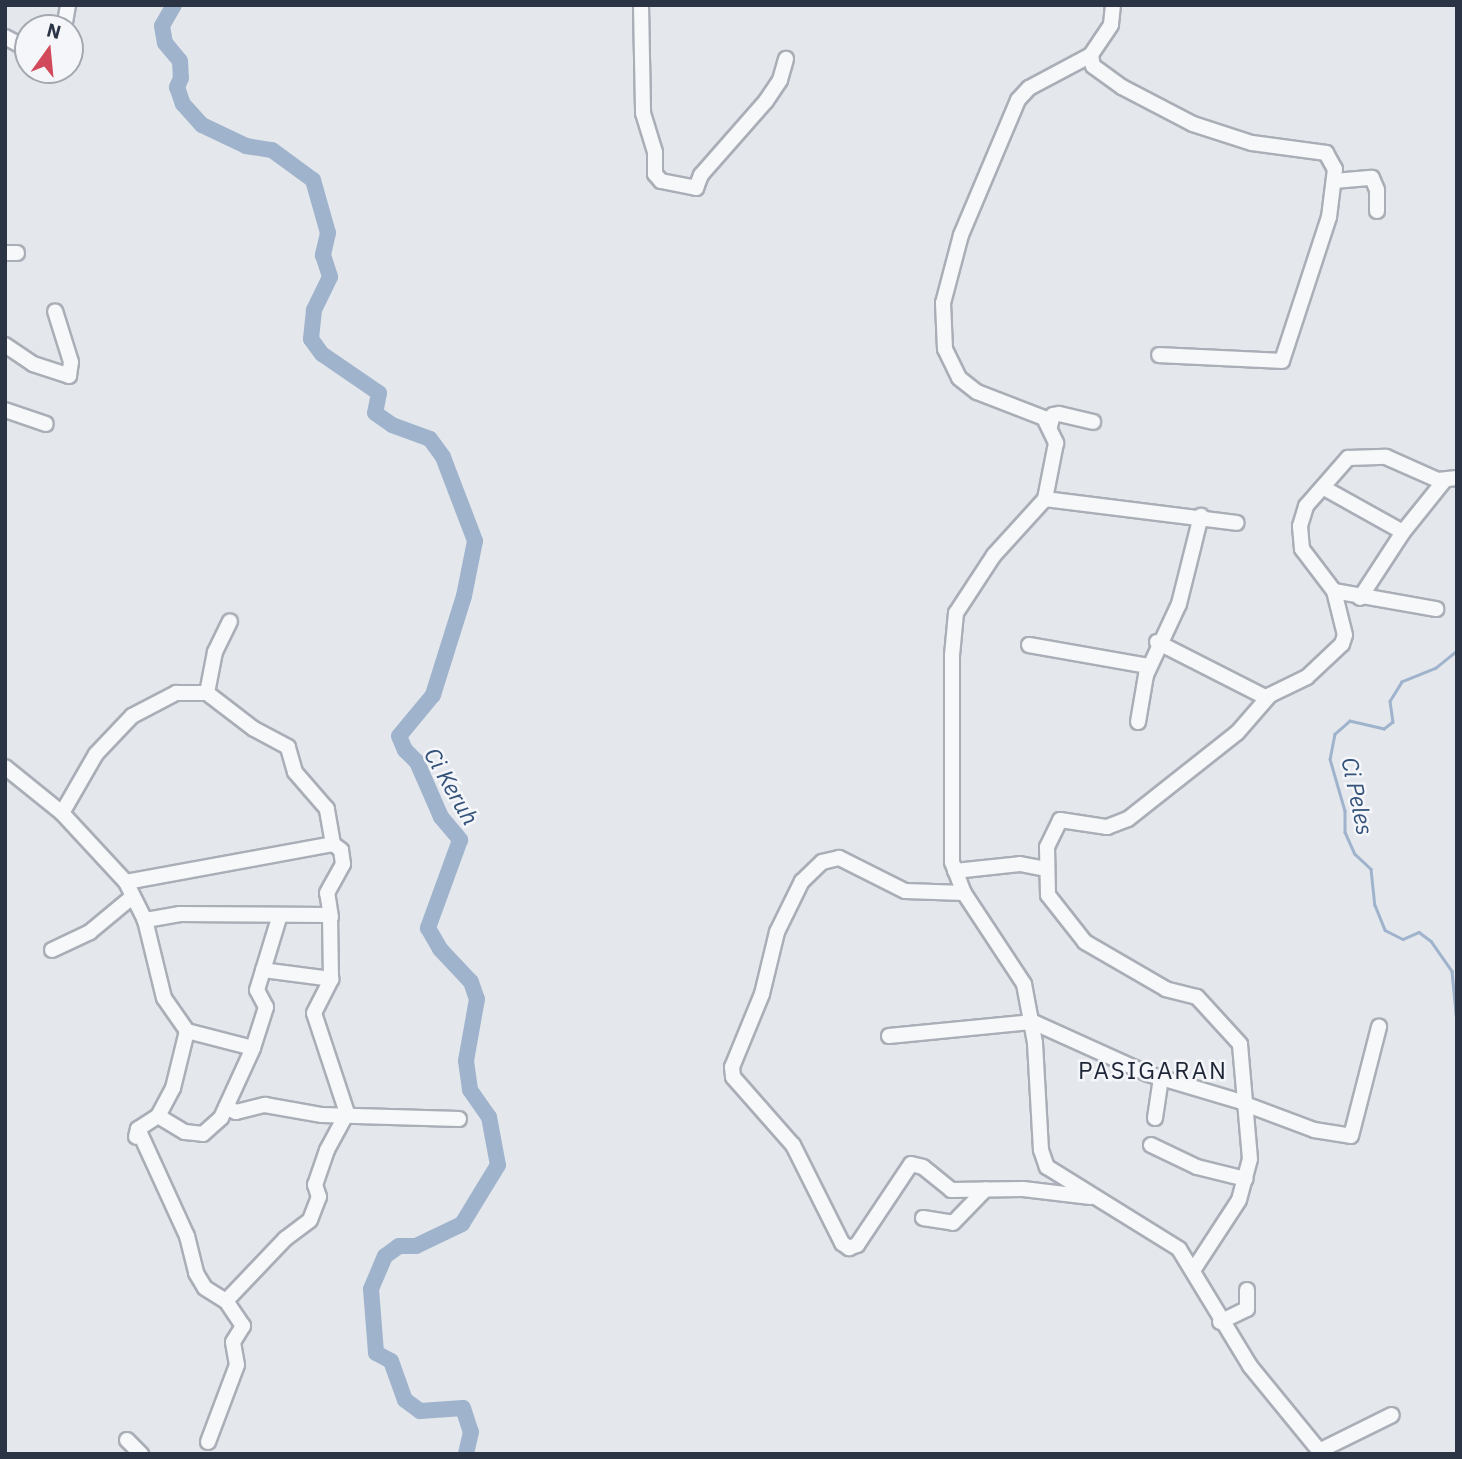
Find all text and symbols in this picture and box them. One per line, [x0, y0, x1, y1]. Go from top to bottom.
north arrow [14, 14, 84, 84]
text: N [44, 17, 64, 44]
water label: Ci Keruh [419, 742, 485, 830]
water label: Ci Peles [1336, 755, 1380, 837]
district label: PASIGARAN [1079, 1057, 1227, 1085]

